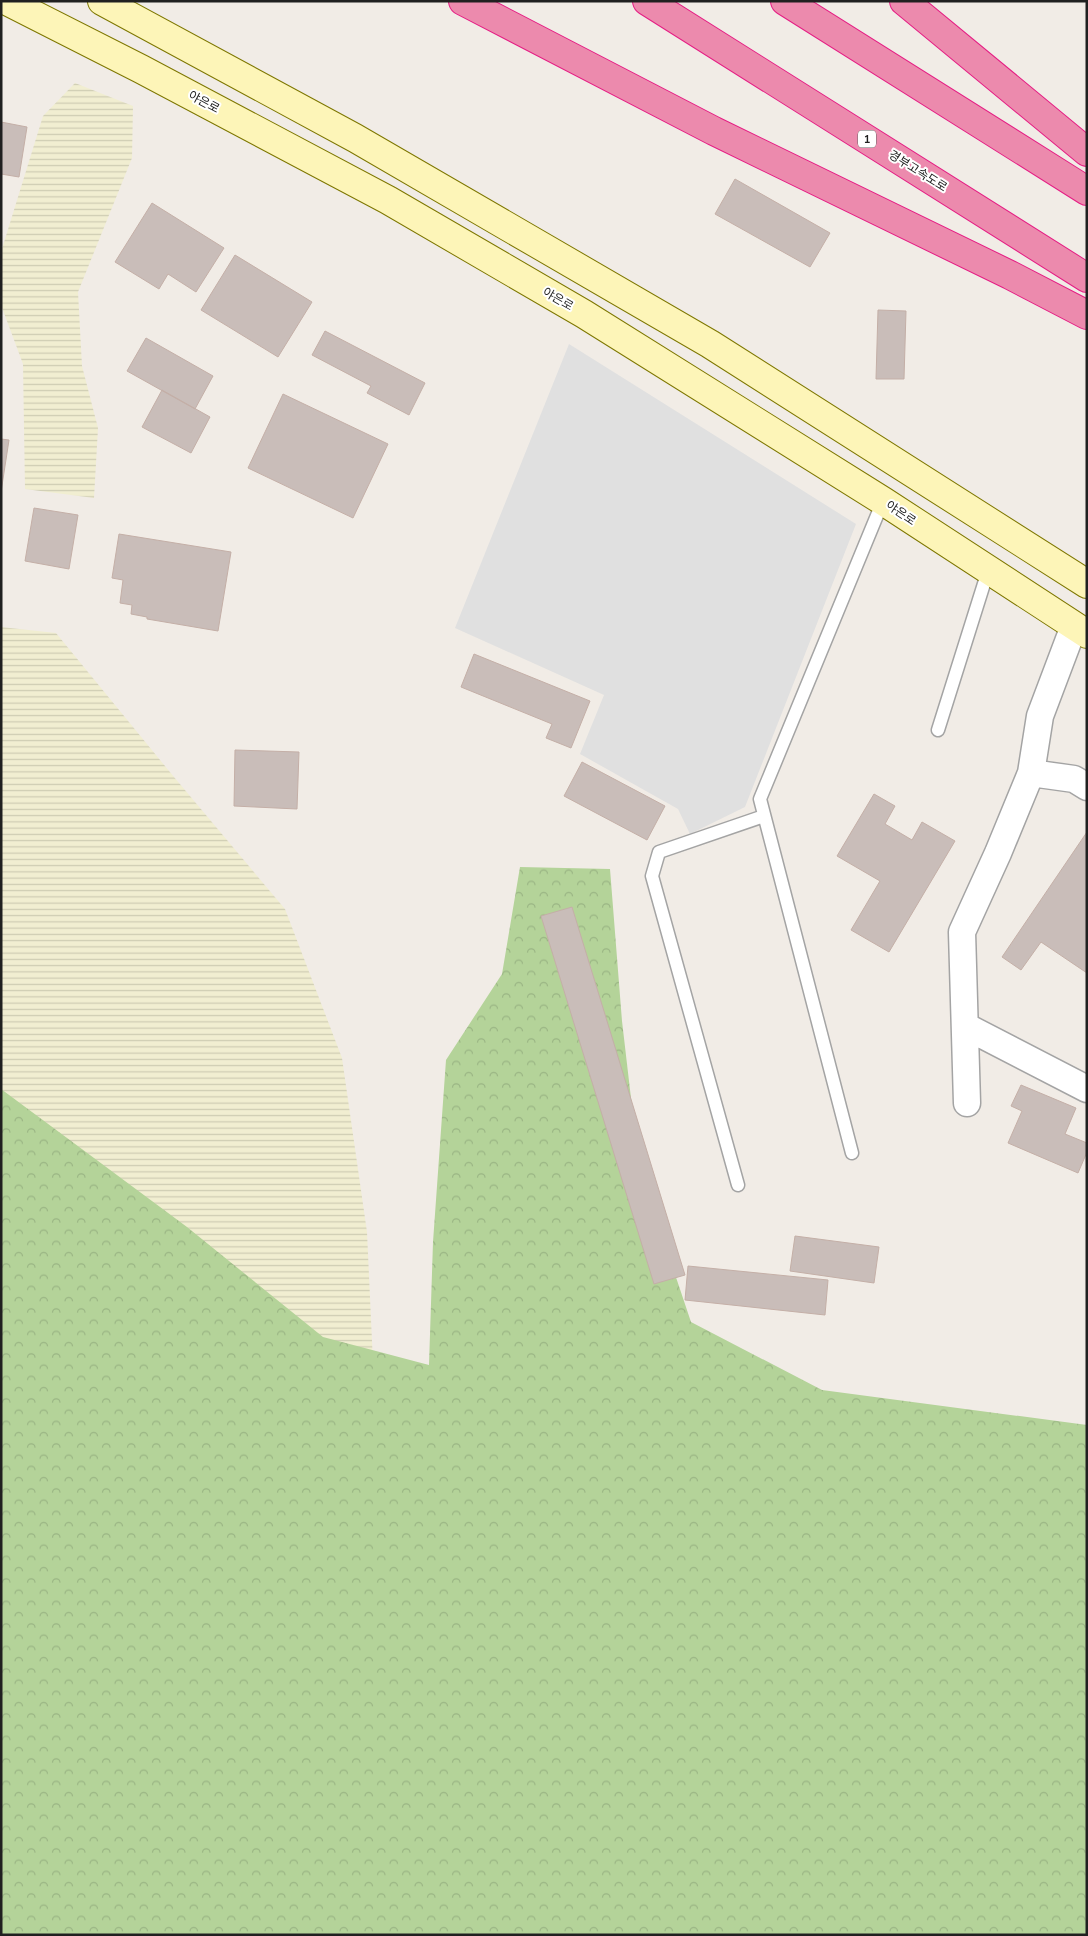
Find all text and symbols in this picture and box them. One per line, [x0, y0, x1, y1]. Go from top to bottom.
street label: 야은로 [186, 87, 222, 117]
road number: 1 [858, 130, 876, 148]
street label: 경부고속도로 [886, 147, 950, 195]
street label: 야은로 [540, 284, 576, 314]
street label: 야은로 [883, 497, 919, 529]

